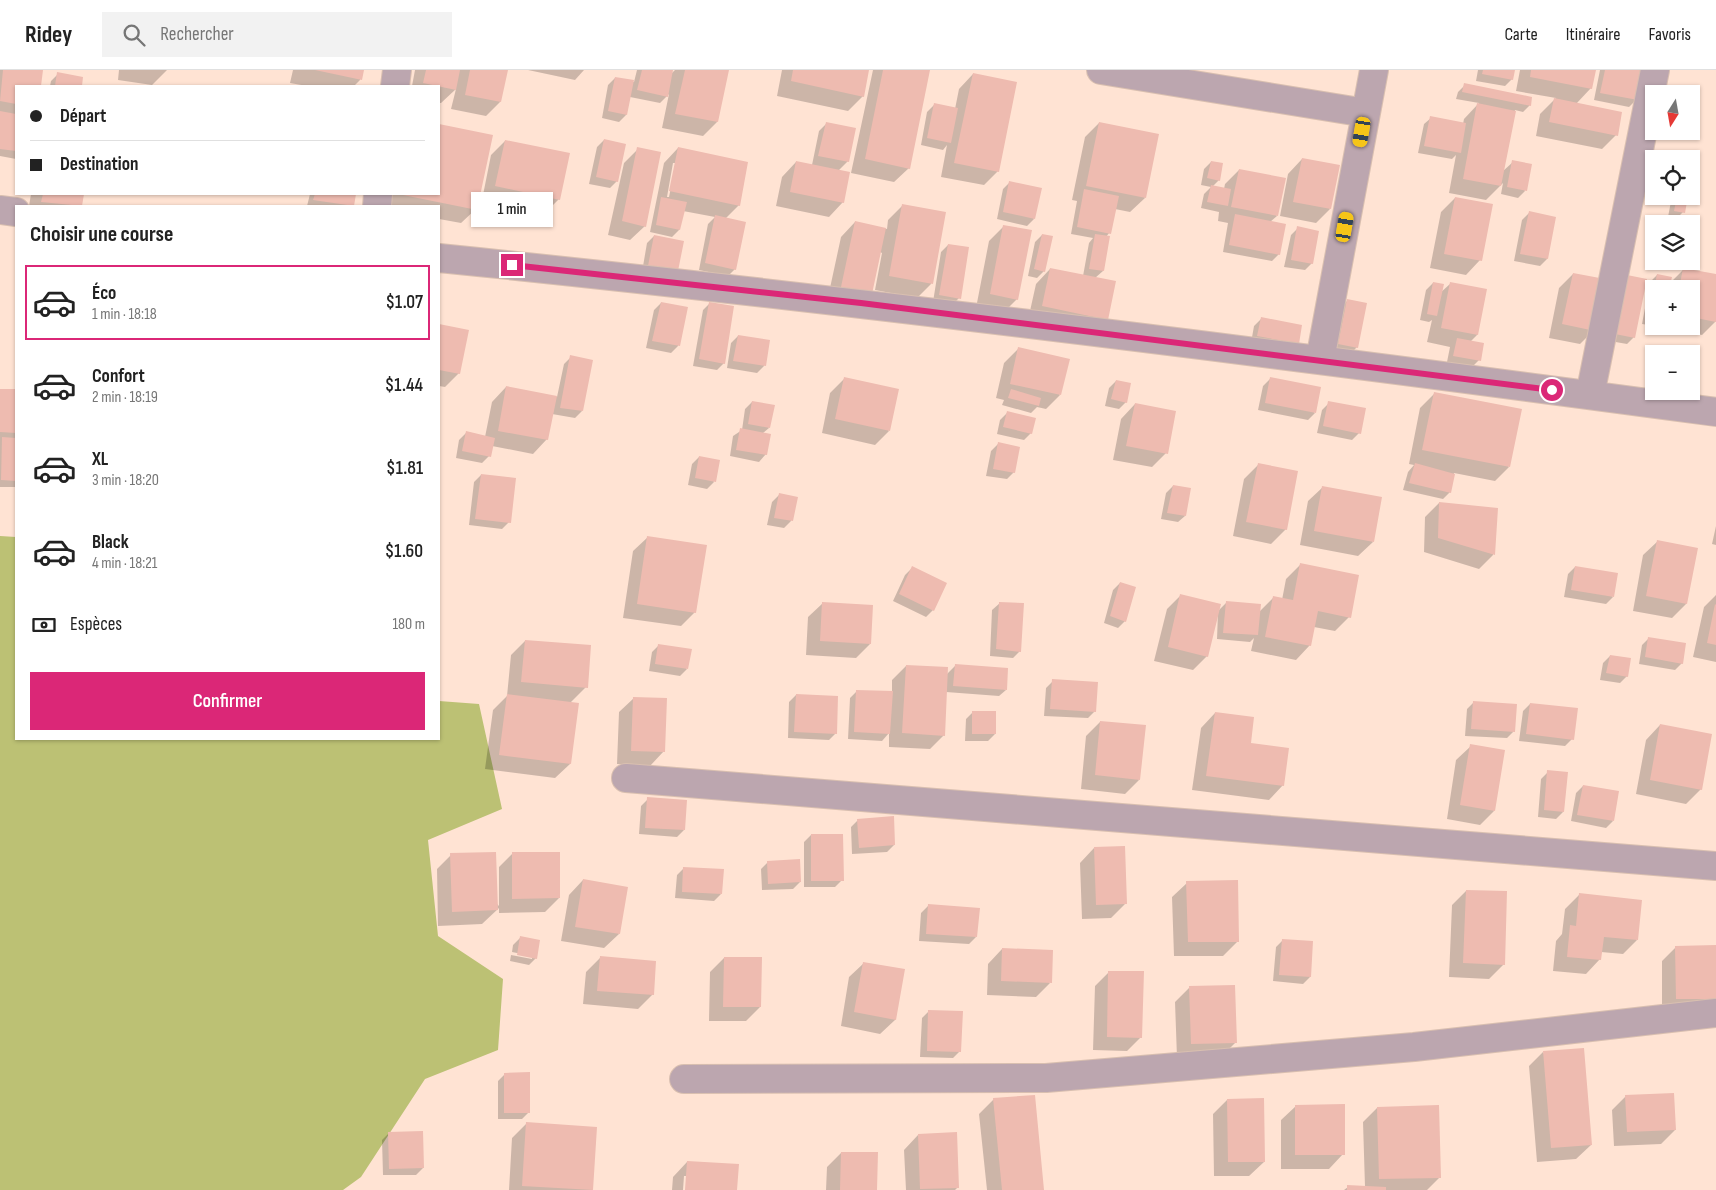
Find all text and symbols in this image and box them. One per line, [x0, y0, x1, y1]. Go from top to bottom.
search box [102, 12, 452, 57]
text: Ridey [25, 20, 72, 49]
icon: search [120, 21, 148, 49]
text: Rechercher [160, 23, 234, 46]
text: Carte [1504, 24, 1538, 45]
text: Itinéraire [1566, 24, 1620, 45]
text: Favoris [1648, 24, 1691, 45]
north arrow [1645, 85, 1700, 140]
map controls [1645, 85, 1700, 400]
text: Départ [60, 105, 106, 128]
car [1352, 116, 1371, 148]
button: locate [1645, 150, 1700, 205]
text: Destination [60, 153, 138, 176]
callout: 1 min [471, 192, 553, 228]
text: 1 min [497, 200, 527, 219]
car [1335, 211, 1354, 243]
button: layers [1645, 215, 1700, 270]
text: Choisir une course [30, 221, 173, 248]
route end [501, 254, 523, 276]
icon: car [32, 280, 77, 325]
button: + [1645, 280, 1700, 335]
text: Éco [92, 282, 116, 305]
text: $1.07 [385, 291, 423, 314]
text: 1 min · 18:18 [92, 305, 157, 324]
button: − [1645, 345, 1700, 400]
icon: car [32, 363, 77, 408]
text: Confort [92, 365, 145, 388]
text: $1.44 [385, 374, 423, 397]
route start [1541, 379, 1563, 401]
text: 2 min · 18:19 [92, 388, 158, 407]
icon: car [32, 446, 77, 491]
text: XL [92, 448, 108, 471]
text: $1.81 [386, 457, 423, 480]
text: 3 min · 18:20 [92, 471, 159, 490]
icon: car [32, 529, 77, 574]
text: Black [92, 531, 129, 554]
text: $1.60 [385, 540, 423, 563]
text: 4 min · 18:21 [92, 554, 157, 573]
icon: cash [30, 611, 58, 639]
text: Espèces [70, 613, 122, 636]
text: 180 m [392, 615, 425, 634]
button: Confirmer [30, 672, 425, 730]

